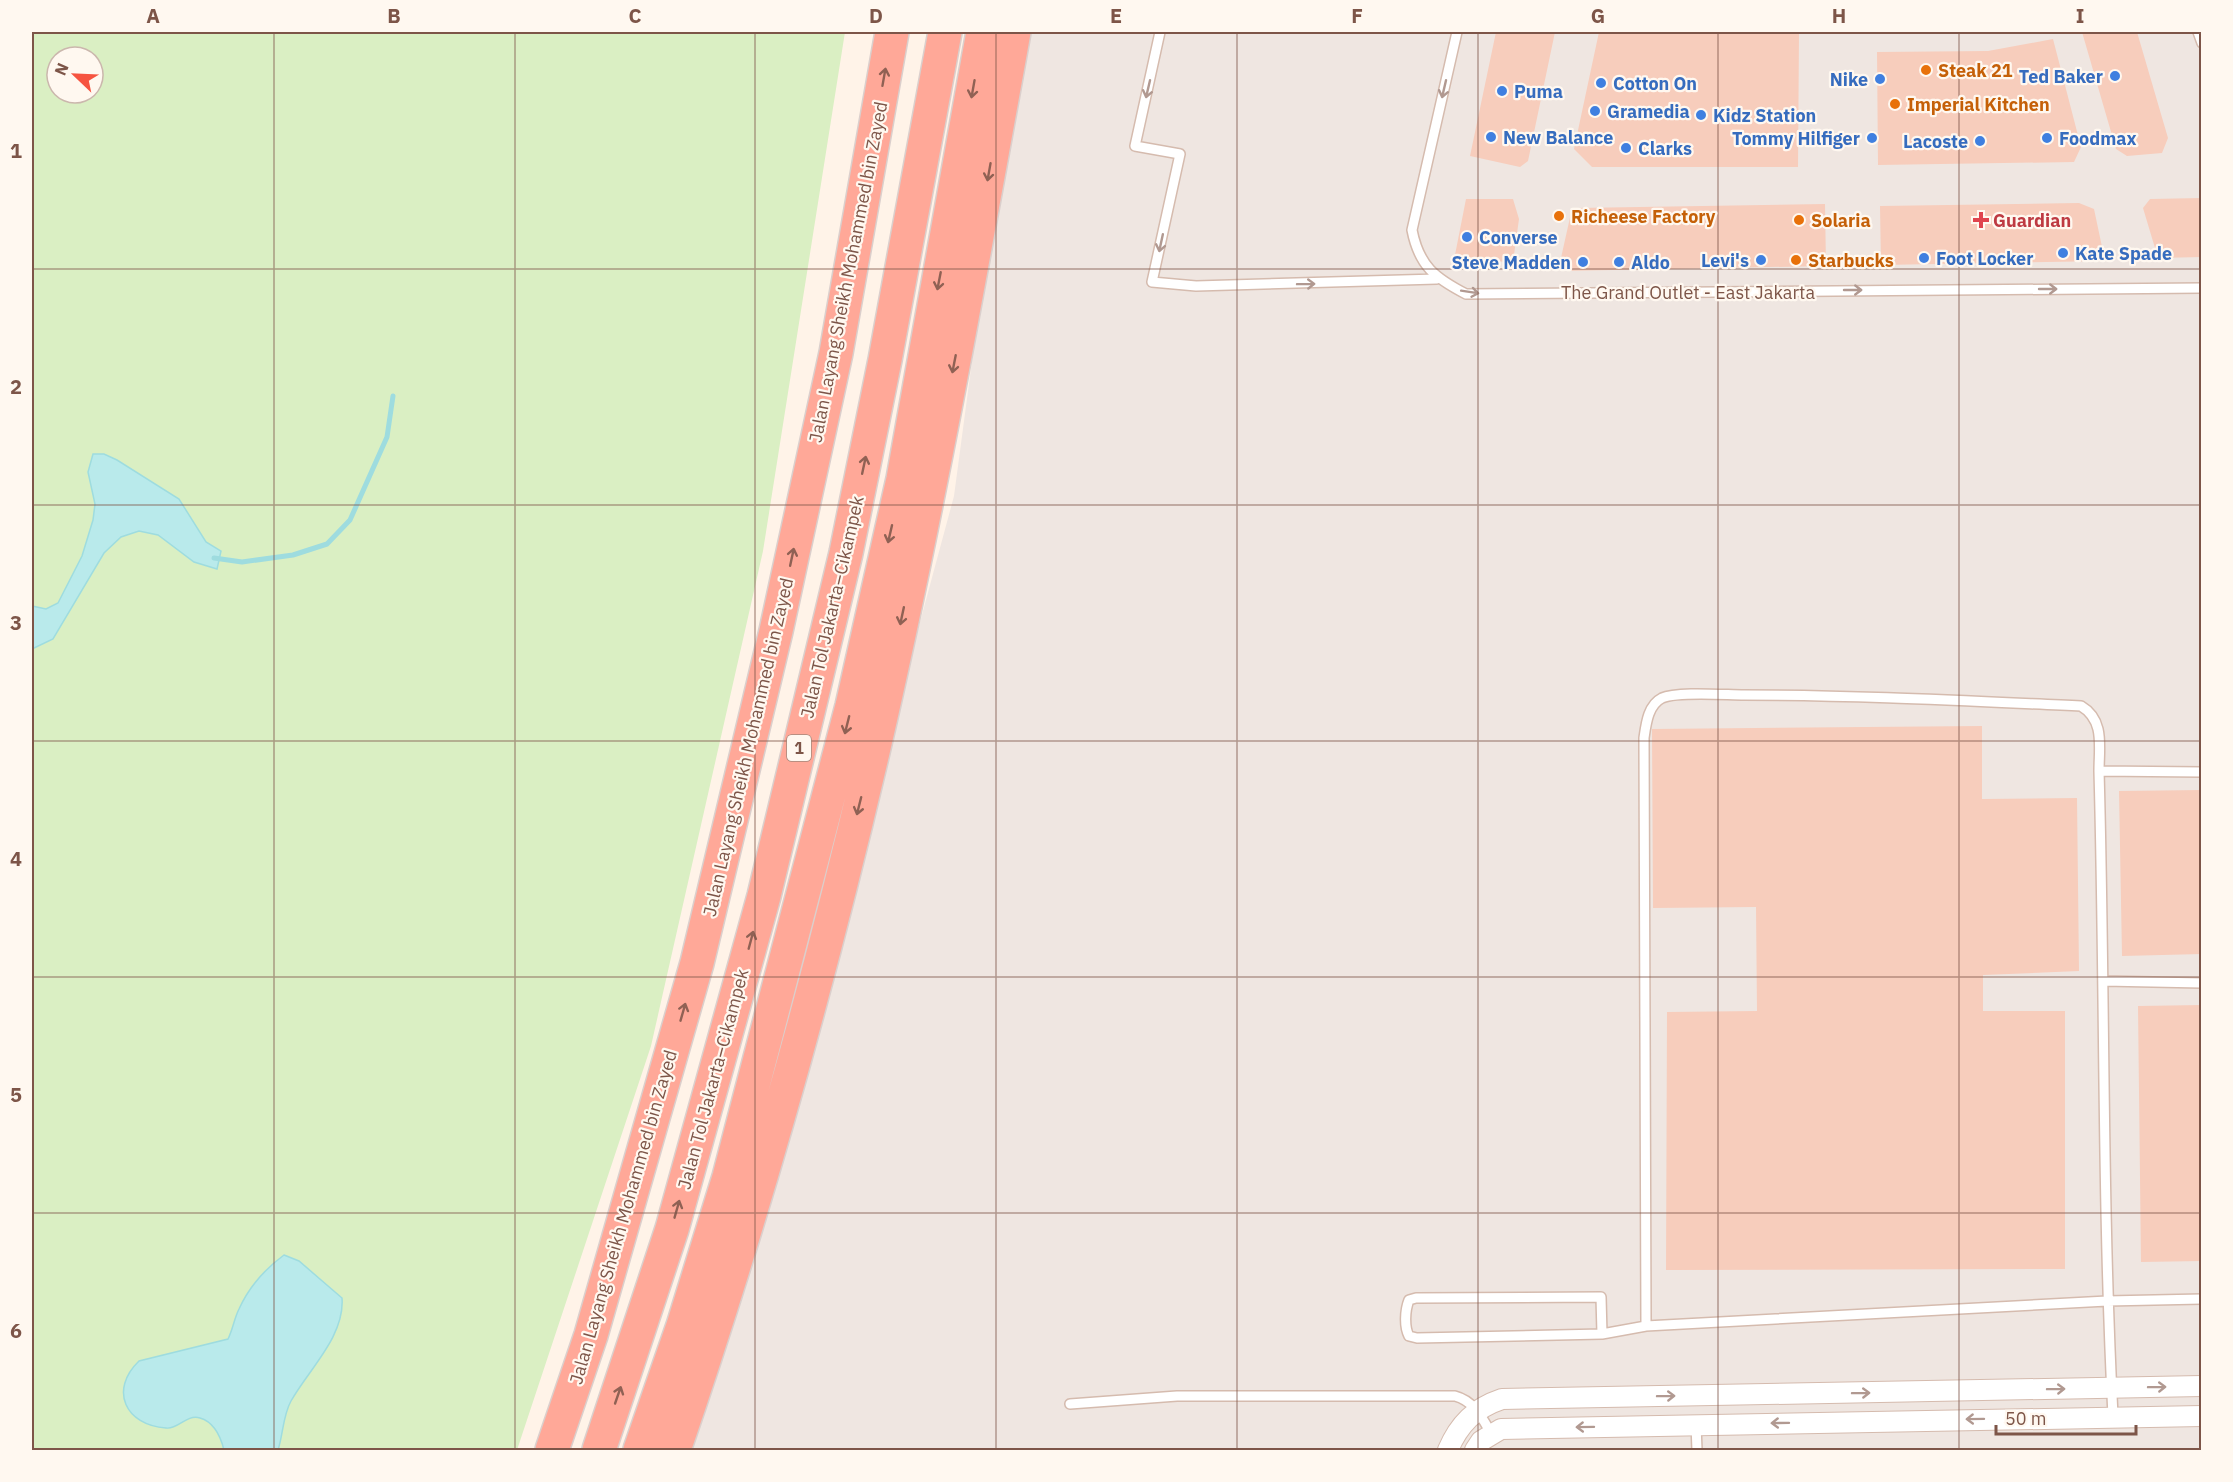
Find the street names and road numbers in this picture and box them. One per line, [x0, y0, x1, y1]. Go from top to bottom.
street label: Jalan Layang Sheikh Mohammed bin Zayed [804, 100, 892, 444]
street label: The Grand Outlet - East Jakarta [1561, 281, 1815, 304]
street label: Jalan Tol Jakarta–Cikampek [795, 493, 869, 720]
street label: Jalan Layang Sheikh Mohammed bin Zayed [698, 575, 798, 919]
road number: 1 [787, 735, 811, 761]
street label: Jalan Tol Jakarta–Cikampek [672, 966, 754, 1192]
street label: Jalan Layang Sheikh Mohammed bin Zayed [564, 1047, 682, 1387]

